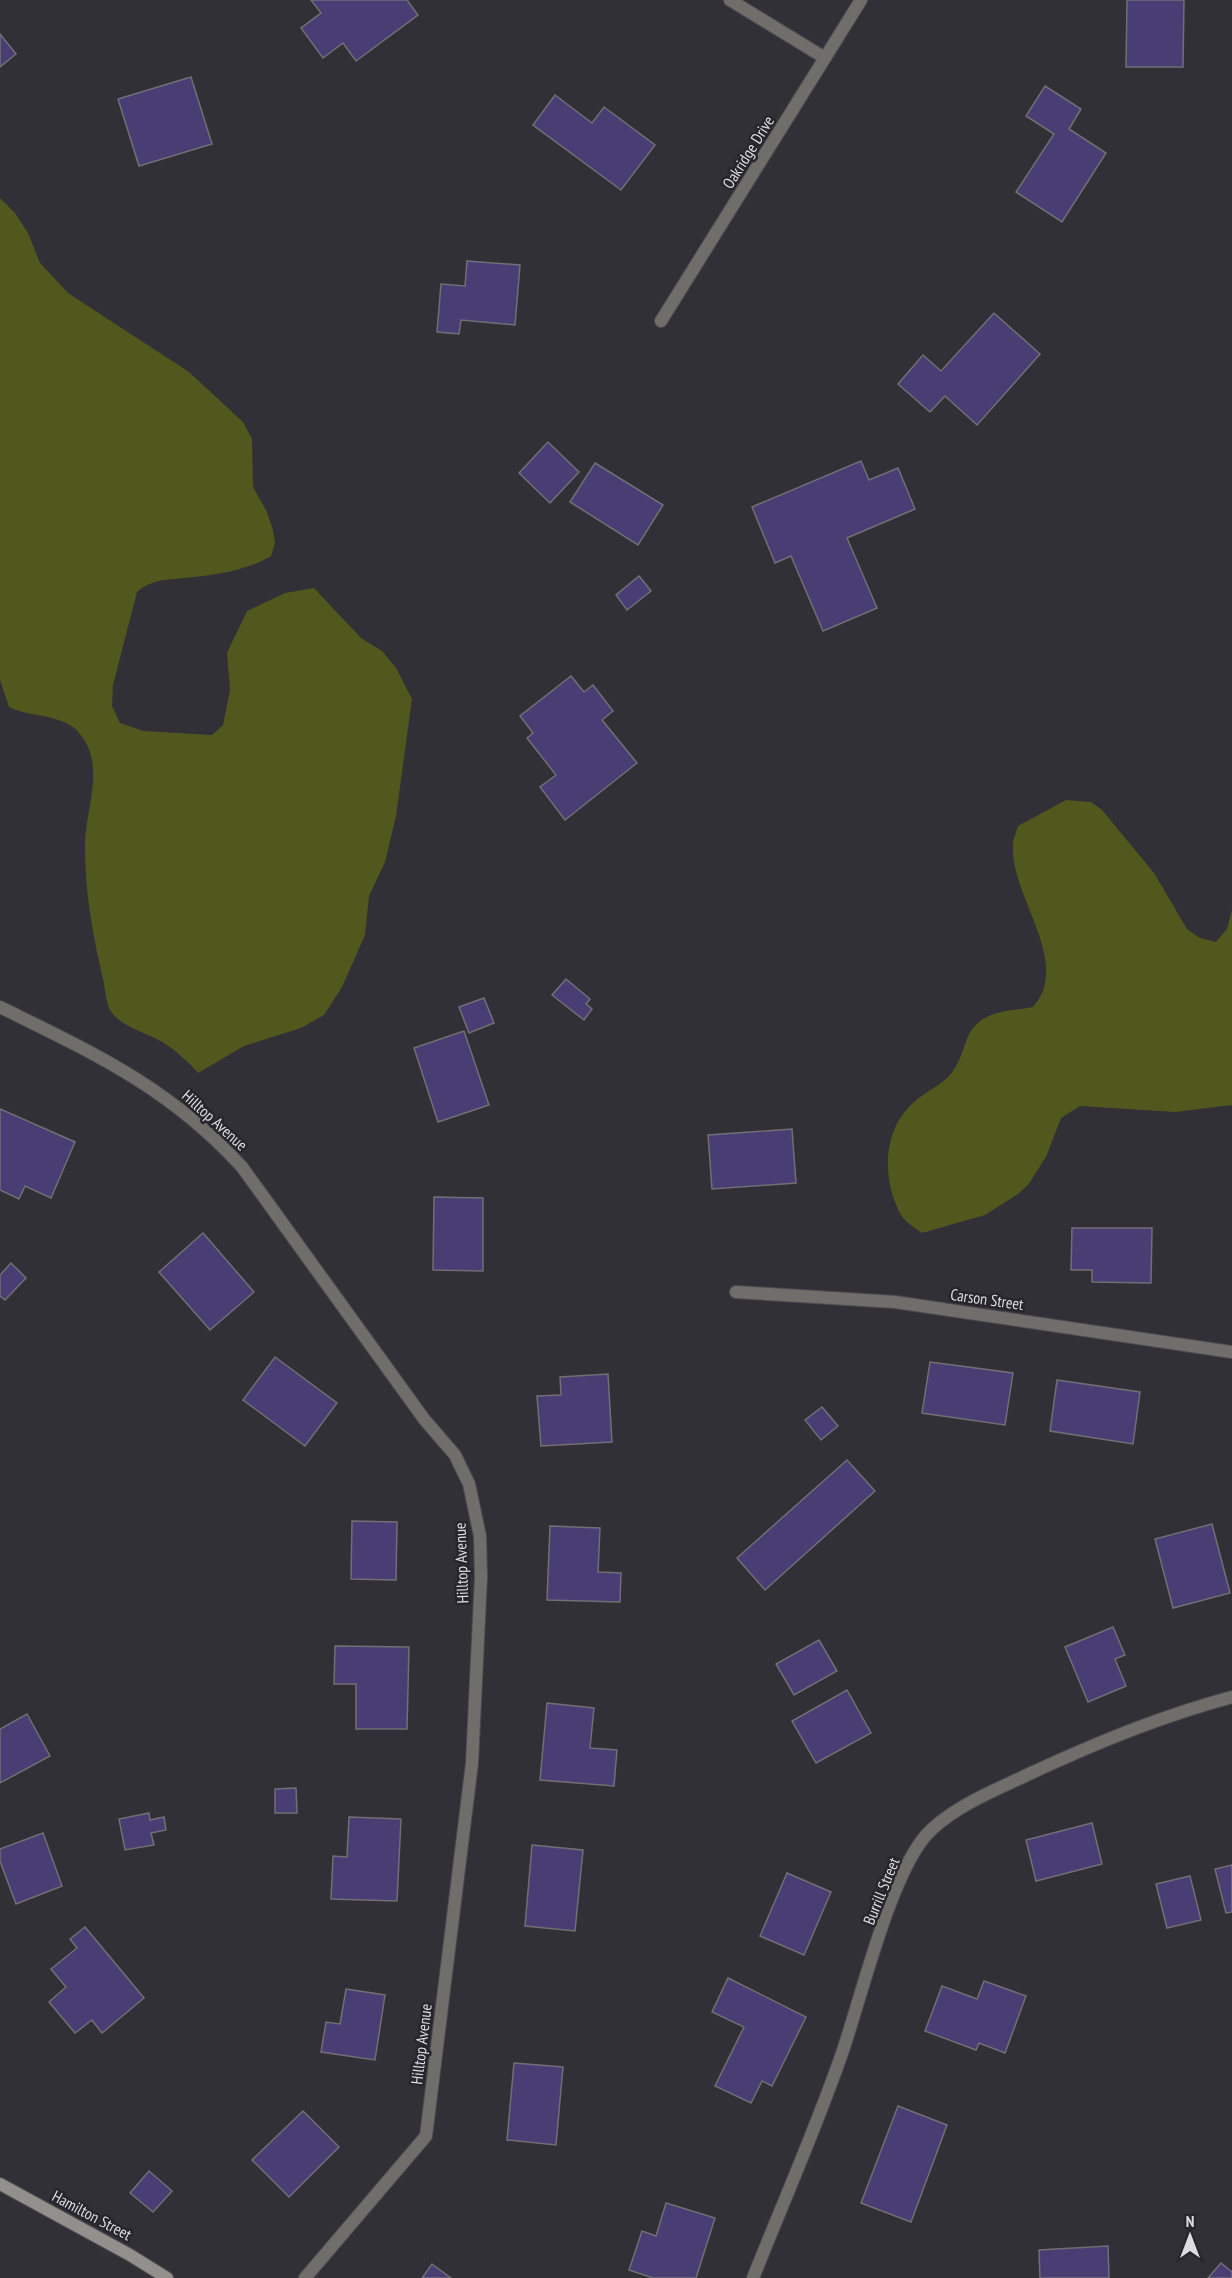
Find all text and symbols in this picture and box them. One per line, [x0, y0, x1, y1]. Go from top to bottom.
street label: Oakridge Drive [718, 112, 778, 192]
street label: Hilltop Avenue [178, 1085, 252, 1155]
street label: Carson Street [949, 1284, 1026, 1314]
street label: Hilltop Avenue [450, 1522, 472, 1604]
street label: Burrill Street [858, 1854, 904, 1928]
street label: Hilltop Avenue [406, 2003, 436, 2085]
street label: Hamilton Street [49, 2186, 136, 2245]
north arrow [1160, 2206, 1220, 2266]
text: N [1186, 2211, 1194, 2231]

